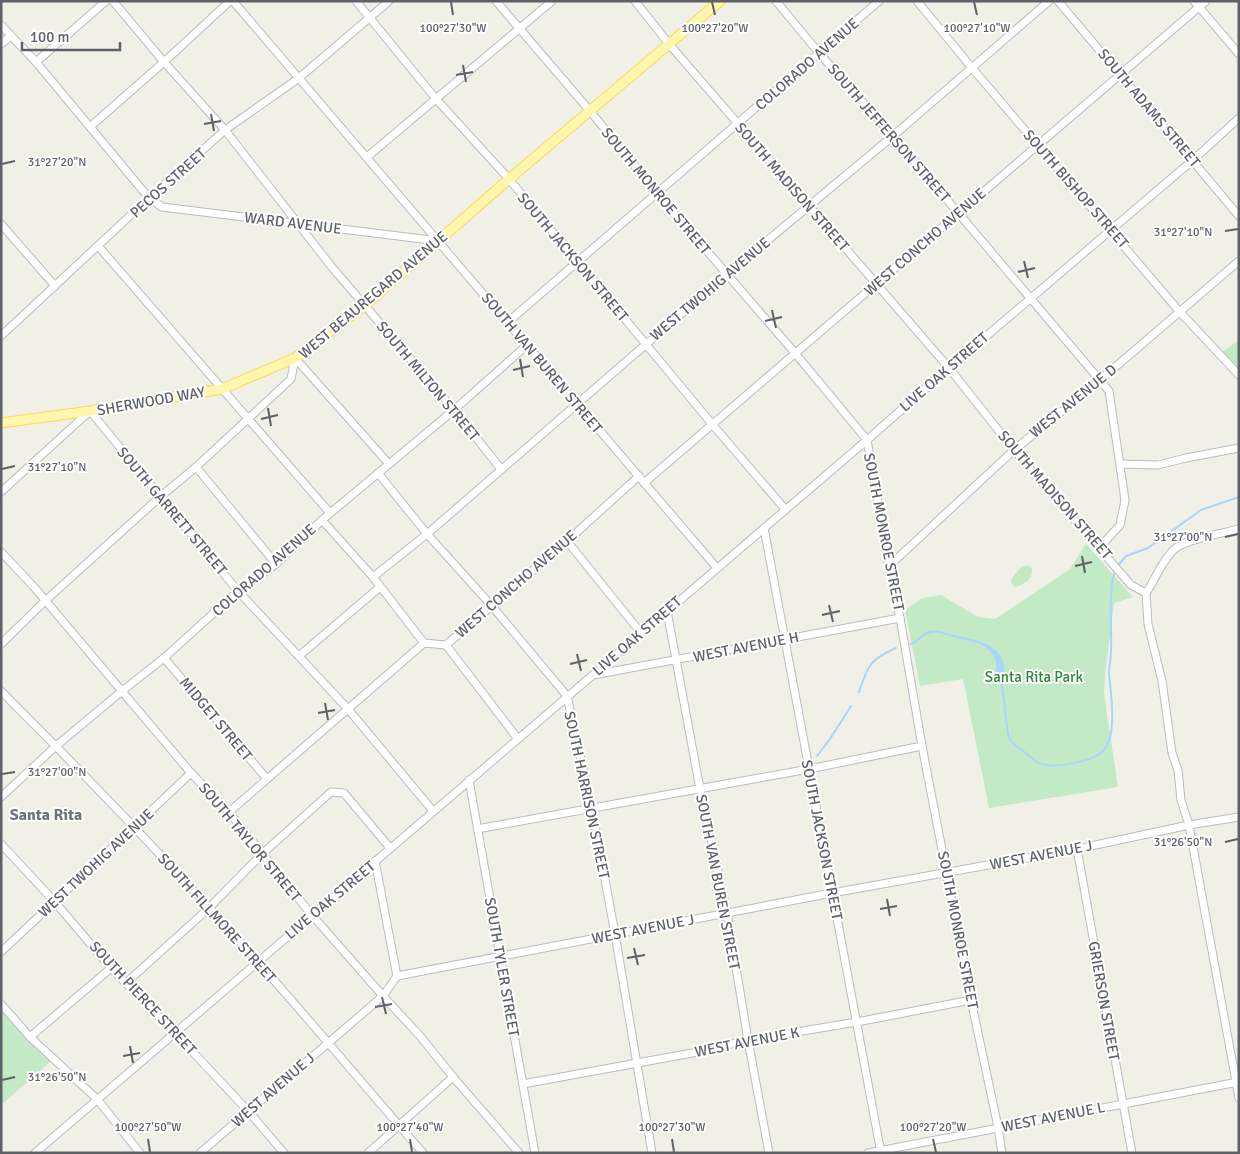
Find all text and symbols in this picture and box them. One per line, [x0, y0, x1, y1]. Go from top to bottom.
street label: COLORADO AVENUE [752, 14, 862, 114]
scale bar [22, 20, 120, 52]
text: 100°27'30"W [419, 21, 487, 36]
text: 100°27'20"W [681, 21, 749, 36]
text: 100°27'10"W [943, 21, 1011, 36]
text: 100 m [30, 28, 70, 46]
street label: SOUTH ADAMS STREET [1094, 45, 1204, 171]
street label: SOUTH JEFFERSON STREET [824, 60, 954, 206]
street label: SOUTH MADISON STREET [731, 119, 853, 256]
street label: SOUTH MONROE STREET [598, 124, 715, 259]
street label: SOUTH BISHOP STREET [1020, 126, 1133, 252]
street label: PECOS STREET [126, 144, 210, 222]
text: 31°27'20"N [28, 155, 86, 170]
street label: WEST CONCHO AVENUE [860, 184, 990, 300]
street label: SOUTH JACKSON STREET [514, 189, 633, 326]
street label: WARD AVENUE [243, 208, 343, 238]
text: 31°27'10"N [1154, 225, 1212, 240]
street label: WEST BEAUREGARD AVENUE [295, 227, 451, 363]
street label: WEST TWOHIG AVENUE [646, 233, 774, 345]
street label: SOUTH VAN BUREN STREET [478, 289, 607, 438]
street label: SOUTH MILTON STREET [373, 317, 484, 445]
street label: LIVE OAK STREET [896, 328, 993, 416]
street label: WEST AVENUE D [1026, 360, 1120, 442]
street label: SHERWOOD WAY [96, 383, 207, 419]
street label: SOUTH MADISON STREET [994, 427, 1116, 564]
street label: SOUTH GARRETT STREET [113, 443, 231, 579]
street label: SOUTH MONROE STREET [860, 452, 908, 613]
text: 31°27'10"N [28, 460, 86, 475]
street label: COLORADO AVENUE [209, 520, 319, 620]
street label: WEST CONCHO AVENUE [451, 526, 581, 642]
text: 31°27'00"N [1154, 530, 1212, 545]
street label: LIVE OAK STREET [589, 592, 686, 680]
street label: WEST AVENUE H [692, 628, 800, 666]
park label: Santa Rita Park [985, 668, 1084, 686]
street label: MIDGET STREET [176, 673, 257, 765]
street label: SOUTH HARRISON STREET [560, 709, 614, 881]
street label: SOUTH JACKSON STREET [798, 758, 846, 922]
text: 31°27'00"N [28, 765, 86, 780]
street label: SOUTH TAYLOR STREET [195, 779, 305, 906]
street label: SOUTH VAN BUREN STREET [692, 793, 744, 972]
district label: Santa Rita [10, 805, 82, 825]
street label: WEST TWOHIG AVENUE [34, 805, 158, 921]
text: 31°26'50"N [1154, 835, 1212, 850]
street label: WEST AVENUE J [988, 836, 1094, 874]
street label: SOUTH FILLMORE STREET [154, 850, 280, 987]
street label: SOUTH MONROE STREET [934, 850, 982, 1011]
street label: LIVE OAK STREET [281, 857, 379, 943]
street label: SOUTH TYLER STREET [481, 896, 523, 1039]
street label: WEST AVENUE J [590, 910, 696, 948]
street label: SOUTH PIERCE STREET [86, 937, 201, 1059]
street label: GRIERSON STREET [1085, 940, 1123, 1063]
street label: WEST AVENUE K [693, 1023, 801, 1061]
street label: WEST AVENUE J [228, 1049, 318, 1131]
text: 31°26'50"N [28, 1070, 86, 1085]
street label: WEST AVENUE L [1000, 1098, 1107, 1136]
text: 100°27'50"W [114, 1120, 182, 1135]
text: 100°27'40"W [376, 1120, 444, 1135]
text: 100°27'30"W [638, 1120, 706, 1135]
text: 100°27'20"W [899, 1120, 967, 1135]

